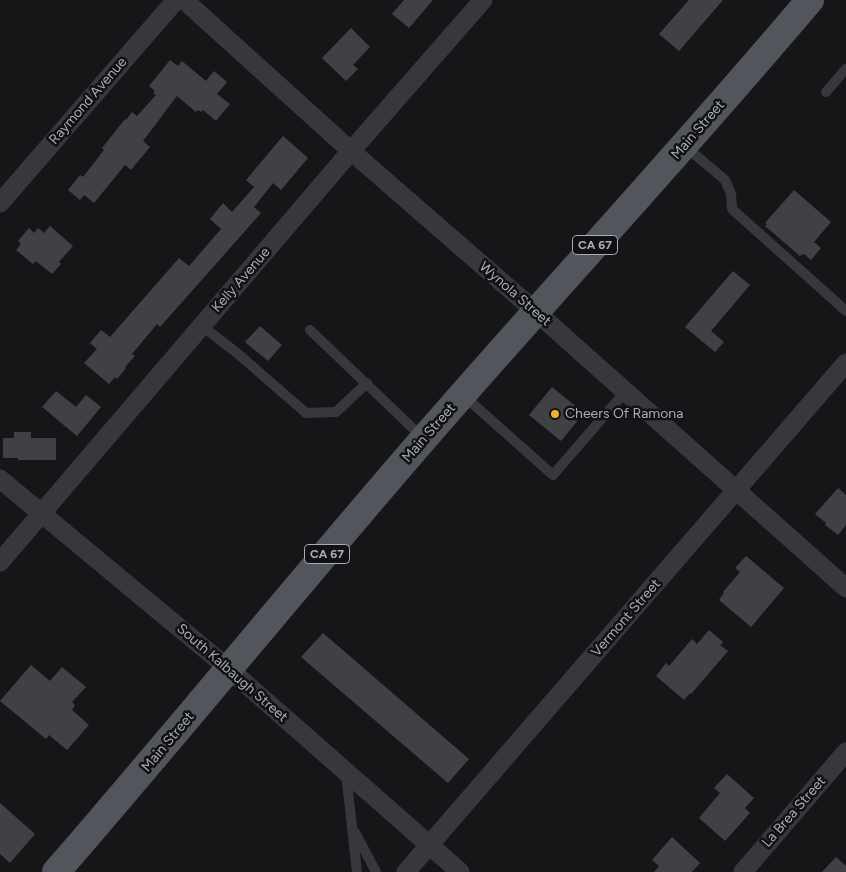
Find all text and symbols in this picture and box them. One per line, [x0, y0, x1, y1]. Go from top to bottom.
street label: Raymond Avenue [46, 54, 130, 148]
street label: Main Street [668, 97, 728, 163]
road number: CA 67 [572, 236, 618, 254]
street label: Kelly Avenue [208, 244, 274, 316]
street label: Wynola Street [476, 258, 554, 330]
street label: Main Street [399, 400, 459, 466]
place label: Cheers Of Ramona [565, 406, 683, 422]
marker: Cheers Of Ramona [549, 408, 561, 420]
road number: CA 67 [304, 544, 350, 564]
street label: Vermont Street [588, 576, 664, 660]
street label: South Kalbaugh Street [173, 620, 291, 726]
street label: Main Street [138, 709, 198, 775]
street label: La Brea Street [759, 773, 829, 851]

